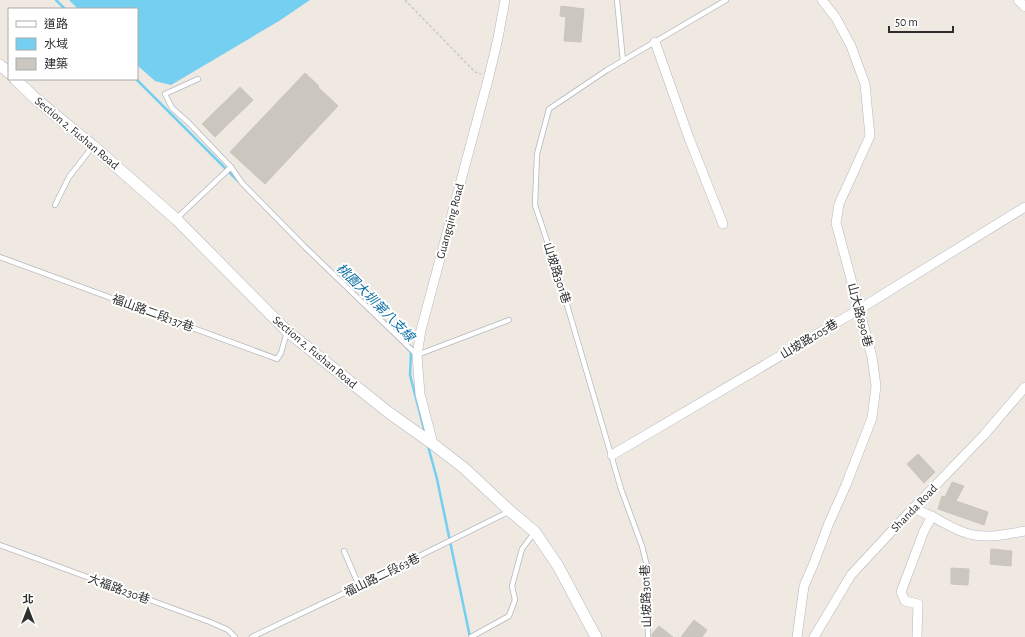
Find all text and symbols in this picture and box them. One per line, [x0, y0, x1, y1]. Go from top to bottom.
legend [8, 8, 138, 80]
scale bar [889, 8, 953, 34]
text: 50 m [895, 16, 918, 28]
text: 道路 [44, 17, 68, 30]
text: 水域 [44, 38, 68, 50]
text: 建築 [44, 57, 68, 70]
street label: Section 2, Fushan Road [33, 95, 121, 171]
street label: Guangqing Road [434, 182, 466, 260]
street label: 山坡路301巷 [541, 241, 573, 305]
water label: 桃園大圳第八支線 [334, 260, 419, 346]
street label: 山大路890巷 [846, 281, 875, 348]
street label: 福山路二段137巷 [111, 292, 196, 333]
street label: Section 2, Fushan Road [271, 314, 359, 390]
street label: 山坡路205巷 [778, 316, 840, 361]
street label: Shanda Road [888, 482, 940, 534]
street label: 福山路二段63巷 [342, 551, 422, 598]
street label: 山坡路301巷 [638, 564, 653, 628]
street label: 大福路230巷 [87, 571, 152, 606]
north arrow [8, 589, 48, 629]
text: 北 [23, 594, 34, 605]

